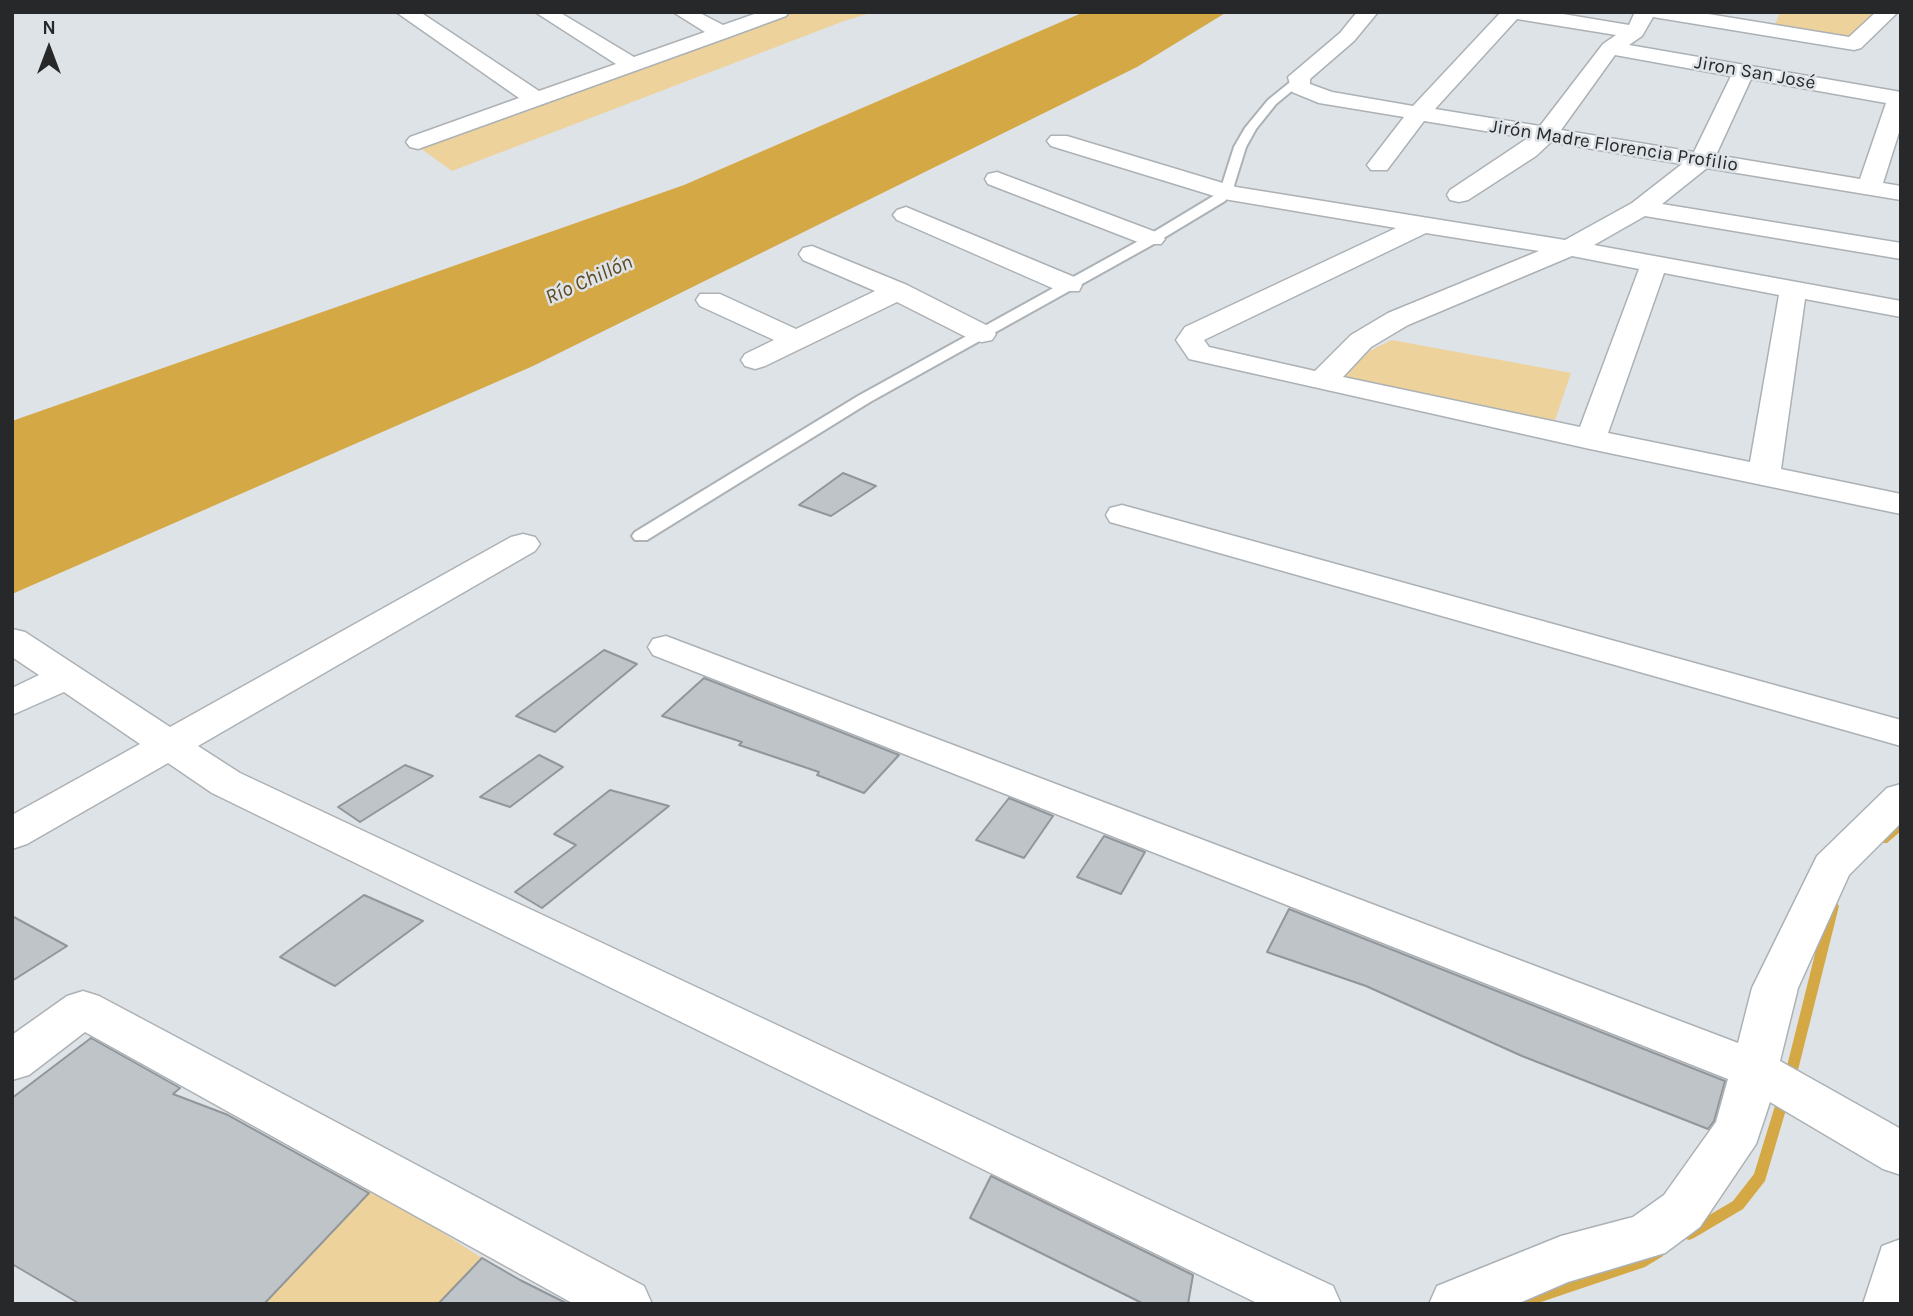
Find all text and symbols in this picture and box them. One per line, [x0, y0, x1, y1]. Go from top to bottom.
north arrow [14, 14, 84, 84]
text: N [42, 17, 56, 39]
street label: Jiron San José [1693, 51, 1817, 95]
street label: Jirón Madre Florencia Profilio [1488, 115, 1740, 177]
water label: Río Chillón [541, 250, 637, 310]

